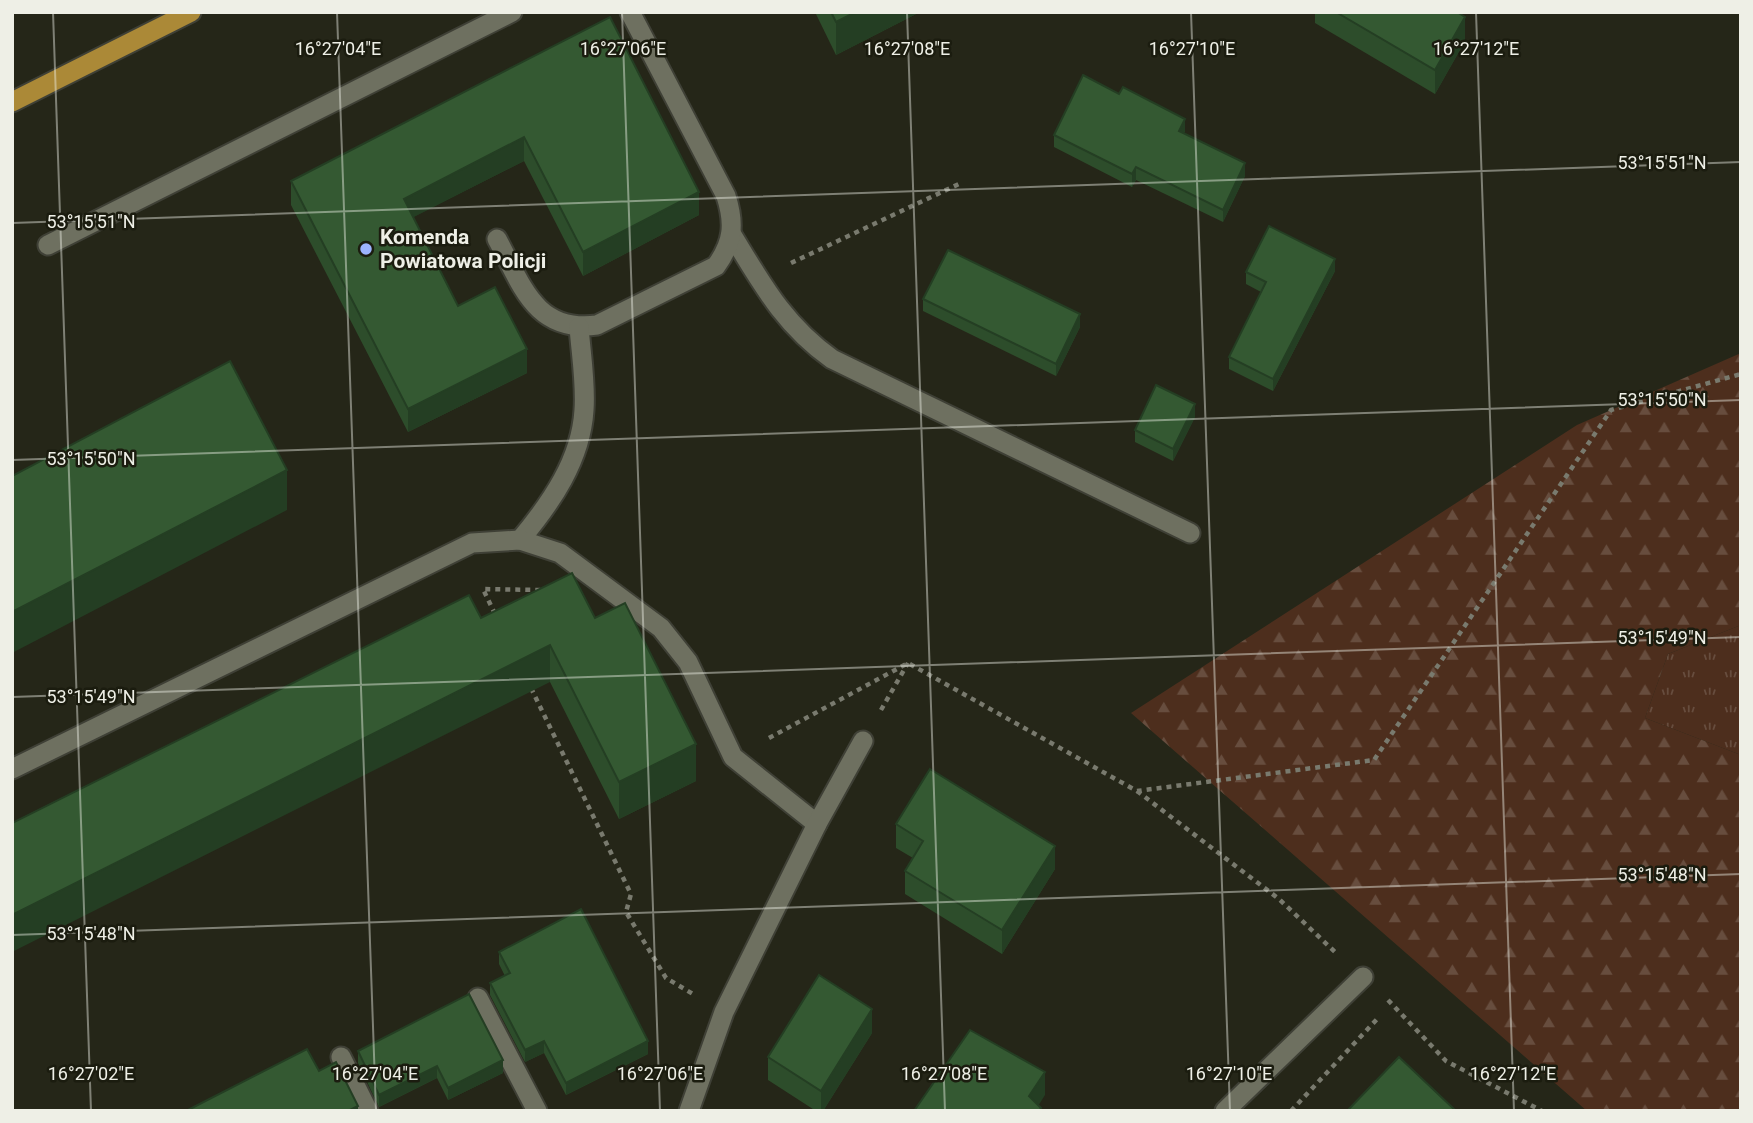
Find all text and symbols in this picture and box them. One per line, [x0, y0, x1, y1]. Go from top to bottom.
text: 16°27'04"E [295, 38, 381, 59]
text: 16°27'06"E [580, 38, 666, 59]
text: 16°27'08"E [864, 38, 950, 59]
text: 16°27'10"E [1149, 38, 1235, 59]
text: 16°27'12"E [1433, 38, 1519, 59]
text: 53°15'51"N [1617, 152, 1707, 173]
text: 53°15'51"N [46, 211, 136, 232]
place label: Komenda Powiatowa Policji [380, 225, 546, 273]
marker: Komenda Powiatowa Policji [358, 241, 374, 257]
text: 53°15'50"N [1617, 389, 1707, 410]
text: 53°15'50"N [46, 448, 136, 469]
text: 53°15'49"N [1617, 627, 1707, 648]
text: 53°15'49"N [46, 686, 136, 707]
text: 53°15'48"N [1617, 864, 1707, 885]
text: 53°15'48"N [46, 923, 136, 944]
text: 16°27'02"E [48, 1063, 134, 1084]
text: 16°27'04"E [332, 1063, 418, 1084]
text: 16°27'06"E [617, 1063, 703, 1084]
text: 16°27'08"E [901, 1063, 987, 1084]
text: 16°27'10"E [1186, 1063, 1272, 1084]
text: 16°27'12"E [1470, 1063, 1556, 1084]

